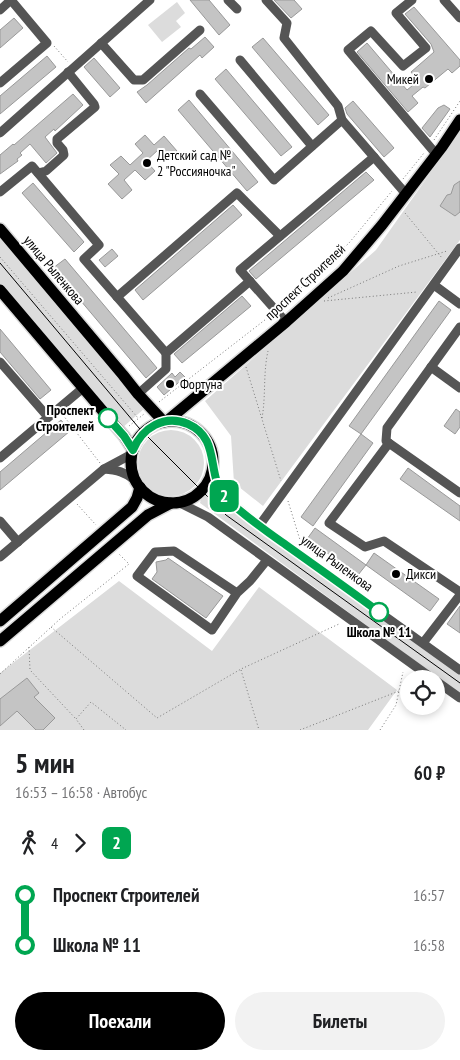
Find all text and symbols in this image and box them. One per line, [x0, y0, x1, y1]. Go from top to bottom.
place label: Микей [387, 70, 419, 88]
marker: Микей [423, 73, 435, 85]
place label: Детский сад № 2 "Россияночка" [157, 146, 235, 180]
marker: Детский сад № 2 "Россияночка" [141, 157, 153, 169]
street label: улица Рыленкова [20, 232, 88, 308]
street label: проспект Строителей [261, 240, 349, 324]
place label: Фортуна [180, 375, 222, 393]
marker: Фортуна [164, 378, 176, 390]
place label: Проспект Строителей [36, 401, 94, 435]
marker: Проспект Строителей [98, 408, 118, 428]
line badge: 2 [208, 480, 240, 512]
text: 2 [220, 484, 228, 507]
street label: улица Рыленкова [297, 531, 377, 595]
place label: Дикси [406, 565, 436, 583]
marker: Дикси [390, 568, 402, 580]
marker: Школа № 11 [369, 602, 389, 622]
place label: Школа № 11 [347, 623, 411, 641]
map controls [400, 670, 445, 715]
button: locate [400, 670, 445, 715]
text: 5 мин [15, 744, 75, 781]
text: 60 ₽ [414, 761, 445, 785]
text: 16:53 – 16:58 · Автобус [15, 782, 147, 802]
icon: walk [15, 829, 43, 857]
icon: forward [66, 829, 94, 857]
text: 2 [112, 831, 121, 854]
text: 4 [51, 833, 58, 853]
text: Проспект Строителей [53, 883, 200, 907]
text: 16:57 [413, 885, 445, 905]
text: Школа № 11 [53, 933, 141, 957]
text: 16:58 [413, 935, 445, 955]
button: Поехали [15, 992, 225, 1050]
button: Билеты [235, 992, 445, 1050]

